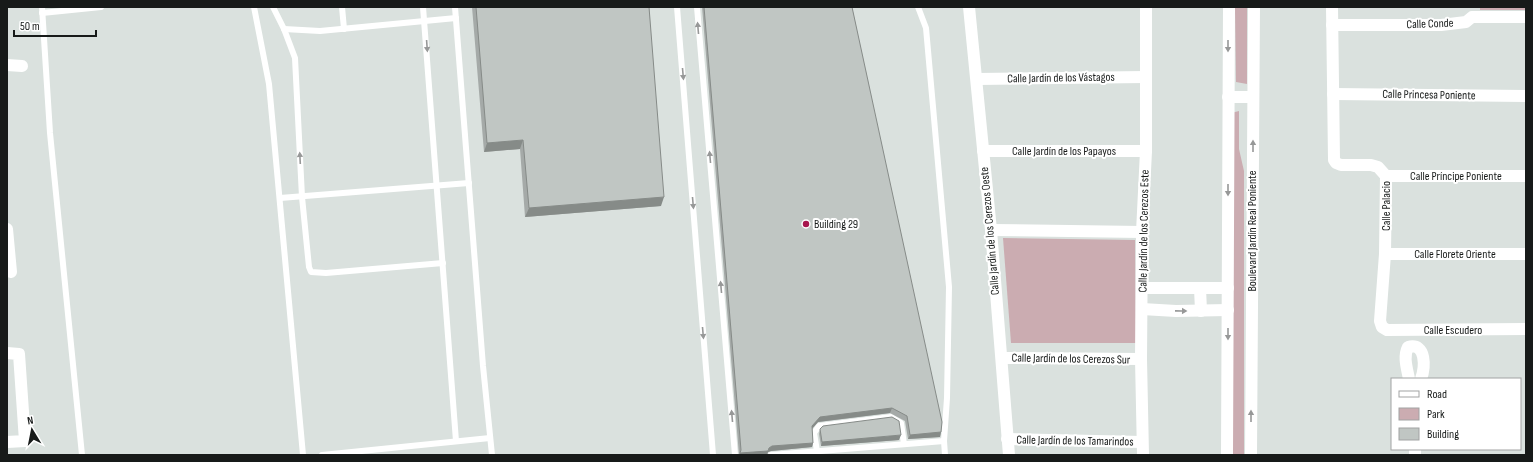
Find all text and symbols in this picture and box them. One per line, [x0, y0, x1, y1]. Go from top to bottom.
scale bar [14, 12, 96, 38]
street label: Calle Conde [1406, 16, 1454, 32]
text: 50 m [20, 19, 40, 34]
one-way arrow [695, 22, 702, 34]
one-way arrow [423, 40, 430, 52]
one-way arrow [1225, 40, 1231, 53]
one-way arrow [679, 68, 686, 80]
street label: Calle Jardín de los Vástagos [1007, 70, 1115, 86]
street label: Calle Princesa Poniente [1382, 87, 1476, 103]
one-way arrow [1250, 139, 1256, 152]
street label: Calle Jardín de los Papayos [1012, 144, 1116, 159]
one-way arrow [706, 151, 713, 163]
one-way arrow [296, 152, 303, 164]
street label: Calle Jardín de los Cerezos Oeste [977, 166, 1003, 296]
street label: Calle Jardín de los Cerezos Este [1135, 169, 1153, 293]
street label: Calle Príncipe Poniente [1410, 169, 1502, 184]
street label: Boulevard Jardín Real Poniente [1245, 170, 1260, 292]
street label: Calle Palacio [1379, 181, 1394, 231]
one-way arrow [1225, 184, 1231, 197]
one-way arrow [690, 197, 696, 209]
place label: Building 29 [814, 217, 858, 232]
marker: Building 29 [801, 219, 811, 229]
street label: Calle Florete Oriente [1414, 247, 1496, 262]
one-way arrow [718, 281, 724, 293]
one-way arrow [1175, 308, 1188, 314]
street label: Calle Escudero [1424, 323, 1482, 338]
one-way arrow [700, 327, 707, 339]
one-way arrow [1225, 328, 1231, 341]
street label: Calle Jardín de los Cerezos Sur [1011, 350, 1131, 368]
legend [1391, 378, 1521, 450]
text: Road [1427, 387, 1447, 402]
text: Park [1427, 407, 1445, 422]
one-way arrow [1248, 409, 1254, 422]
north arrow [12, 410, 52, 450]
one-way arrow [729, 410, 736, 422]
text: N [26, 414, 34, 428]
text: Building [1427, 427, 1459, 442]
street label: Calle Jardín de los Tamarindos [1016, 432, 1134, 450]

